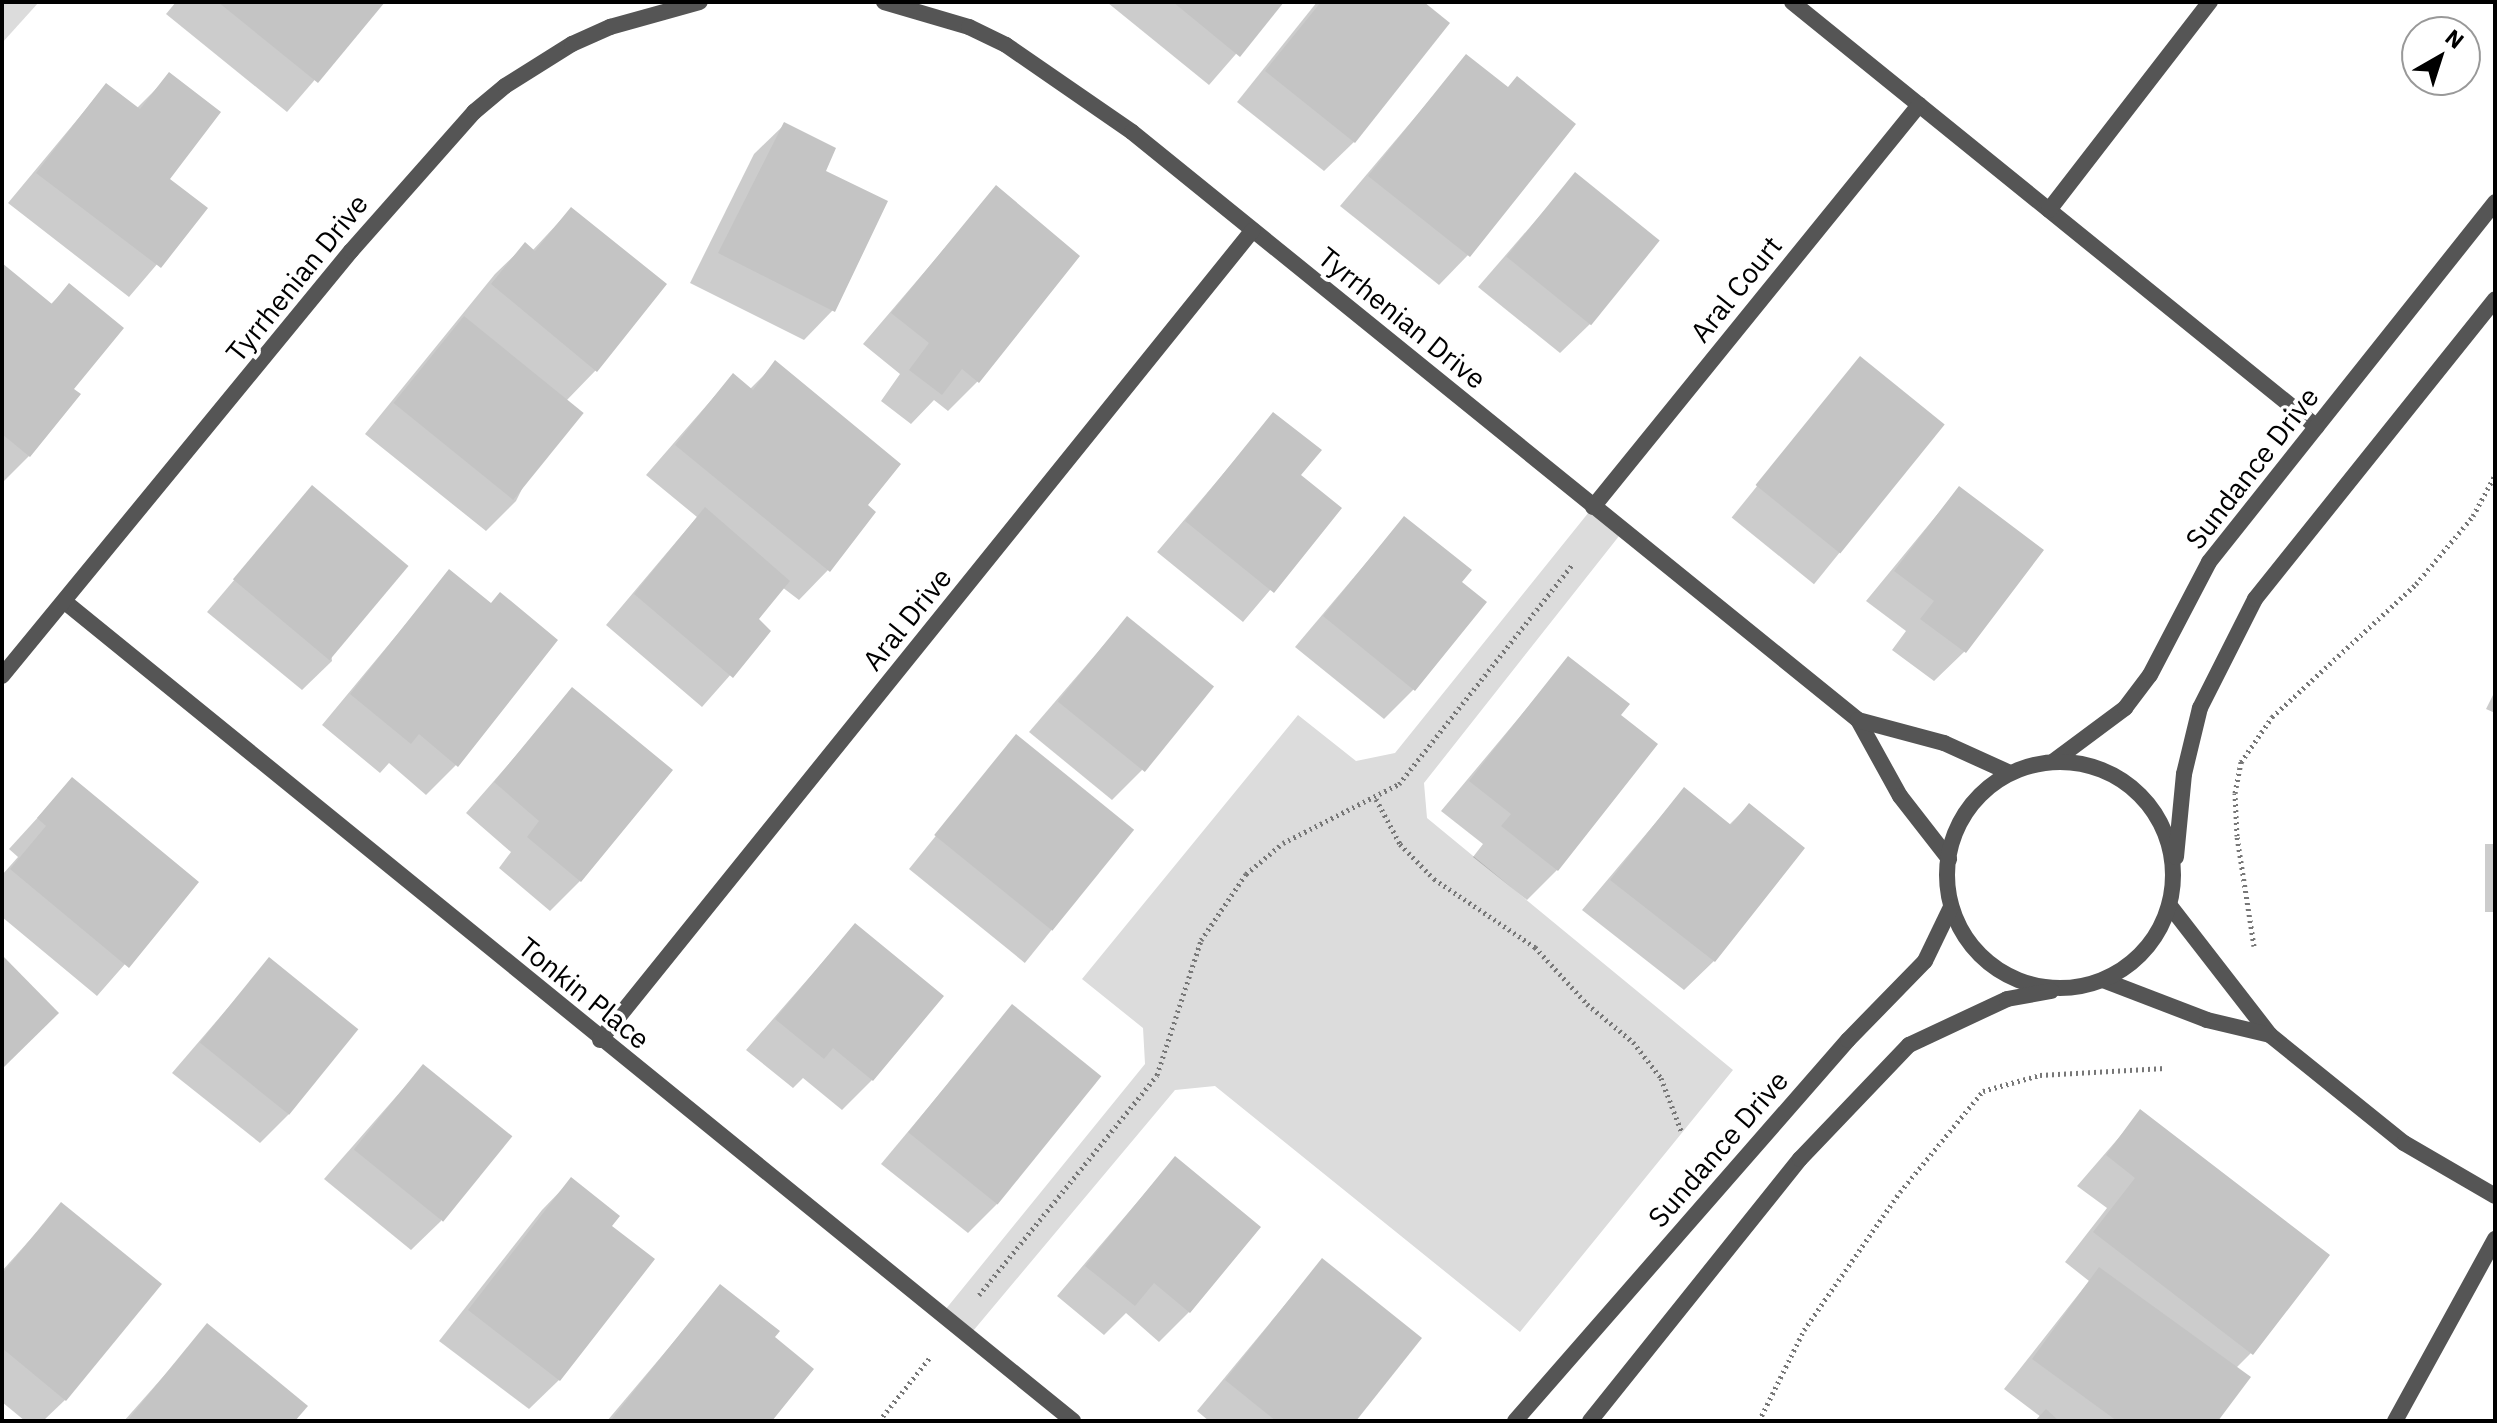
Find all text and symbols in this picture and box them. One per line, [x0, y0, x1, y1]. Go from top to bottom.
north arrow [2401, 16, 2481, 96]
text: N [2440, 22, 2470, 55]
street label: Tyrrhenian Drive [219, 187, 375, 369]
street label: Aral Court [1683, 229, 1789, 349]
street label: Tyrrhenian Drive [1311, 240, 1493, 396]
street label: Sundance Drive [2178, 380, 2326, 556]
street label: Aral Drive [855, 561, 959, 677]
street label: Tonkin Place [512, 930, 656, 1056]
street label: Sundance Drive [1641, 1064, 1795, 1234]

